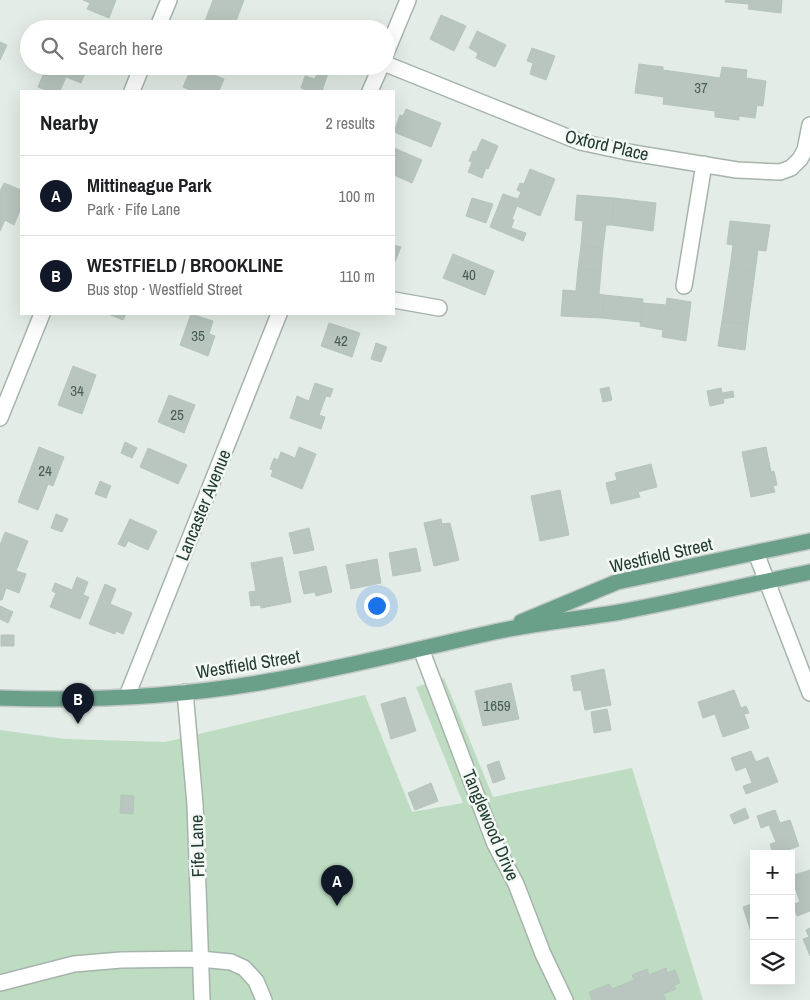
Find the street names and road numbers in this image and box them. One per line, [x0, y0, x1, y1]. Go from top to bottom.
street label: Oxford Place [563, 123, 651, 167]
street label: Lancaster Avenue [169, 446, 237, 564]
street label: Westfield Street [607, 531, 715, 579]
street label: Westfield Street [194, 643, 302, 685]
street label: Tanglewood Drive [456, 766, 526, 884]
street label: Fife Lane [183, 814, 211, 878]

